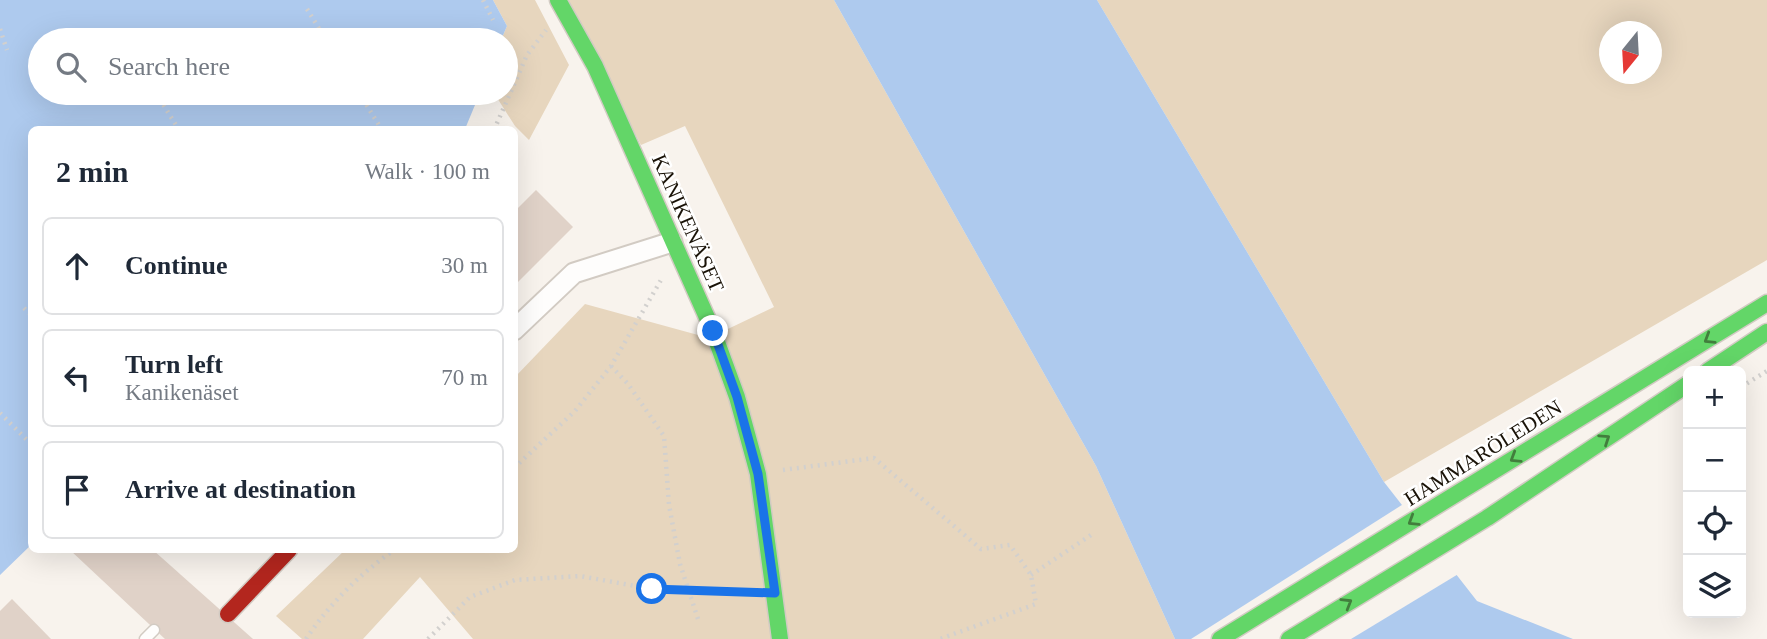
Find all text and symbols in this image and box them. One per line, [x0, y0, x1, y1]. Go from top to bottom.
north arrow [1599, 21, 1662, 84]
search box [28, 28, 518, 105]
icon: search [52, 48, 90, 86]
text: Search here [108, 52, 230, 81]
street label: KANIKENÄSET [647, 150, 729, 296]
text: 2 min [56, 155, 129, 188]
text: Walk · 100 m [365, 159, 490, 184]
icon: ahead [58, 247, 96, 285]
text: Continue [125, 251, 228, 280]
text: 30 m [441, 253, 488, 278]
route end [697, 315, 728, 346]
one-way arrow [1703, 331, 1716, 344]
text: Turn left [125, 350, 223, 379]
icon: left [58, 359, 96, 397]
text: 70 m [441, 365, 488, 390]
map controls [1683, 366, 1746, 618]
button: + [1683, 366, 1746, 429]
text: Kanikenäset [125, 380, 239, 405]
street label: HAMMARÖLEDEN [1400, 395, 1566, 511]
button: − [1683, 429, 1746, 492]
one-way arrow [1598, 434, 1611, 447]
one-way arrow [1509, 450, 1522, 463]
icon: arrive [58, 471, 96, 509]
text: Arrive at destination [125, 475, 356, 504]
button: locate [1683, 492, 1746, 555]
one-way arrow [1407, 513, 1420, 526]
button: layers [1683, 555, 1746, 618]
route start [636, 573, 667, 604]
one-way arrow [1340, 599, 1353, 612]

